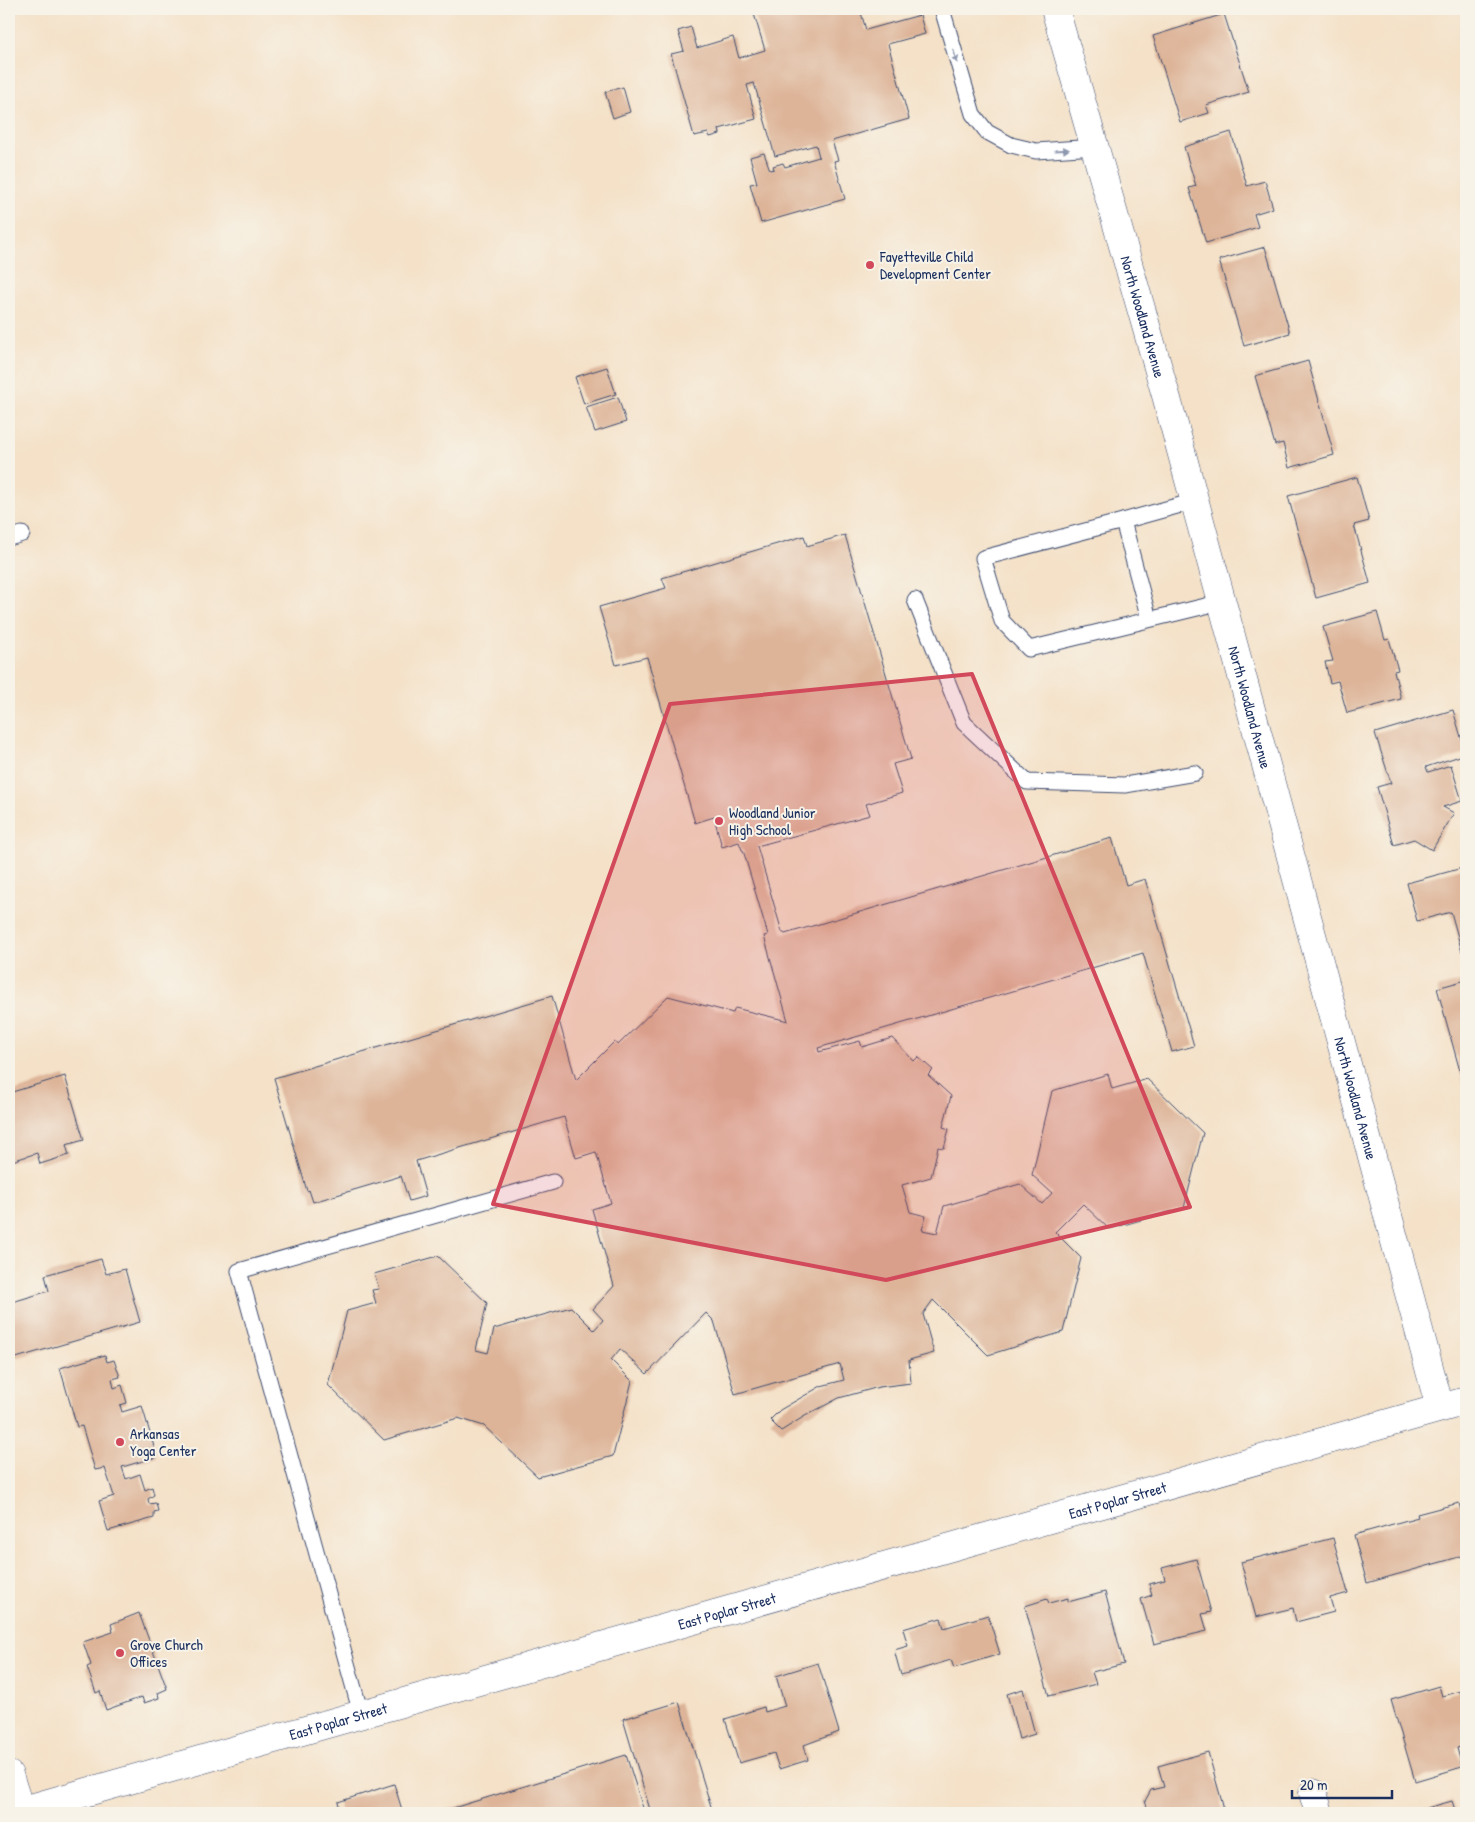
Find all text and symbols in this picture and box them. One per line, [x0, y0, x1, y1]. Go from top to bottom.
one-way arrow [952, 48, 960, 63]
one-way arrow [1054, 146, 1070, 154]
place label: Fayetteville Child Development Center [879, 246, 991, 284]
street label: North Woodland Avenue [1116, 253, 1171, 380]
marker: Fayetteville Child Development Center [864, 259, 876, 271]
street label: North Woodland Avenue [1224, 644, 1277, 771]
place label: Woodland Junior High School [729, 802, 816, 840]
marker: Woodland Junior High School [713, 815, 725, 827]
street label: North Woodland Avenue [1330, 1035, 1383, 1162]
place label: Arkansas Yoga Center [130, 1423, 197, 1461]
marker: Arkansas Yoga Center [114, 1436, 126, 1448]
street label: East Poplar Street [1066, 1476, 1170, 1524]
street label: East Poplar Street [676, 1587, 779, 1634]
place label: Grove Church Offices [130, 1634, 203, 1672]
marker: Grove Church Offices [114, 1647, 126, 1659]
street label: East Poplar Street [287, 1697, 390, 1745]
scale bar [1292, 1767, 1392, 1799]
text: 20 m [1300, 1774, 1327, 1795]

